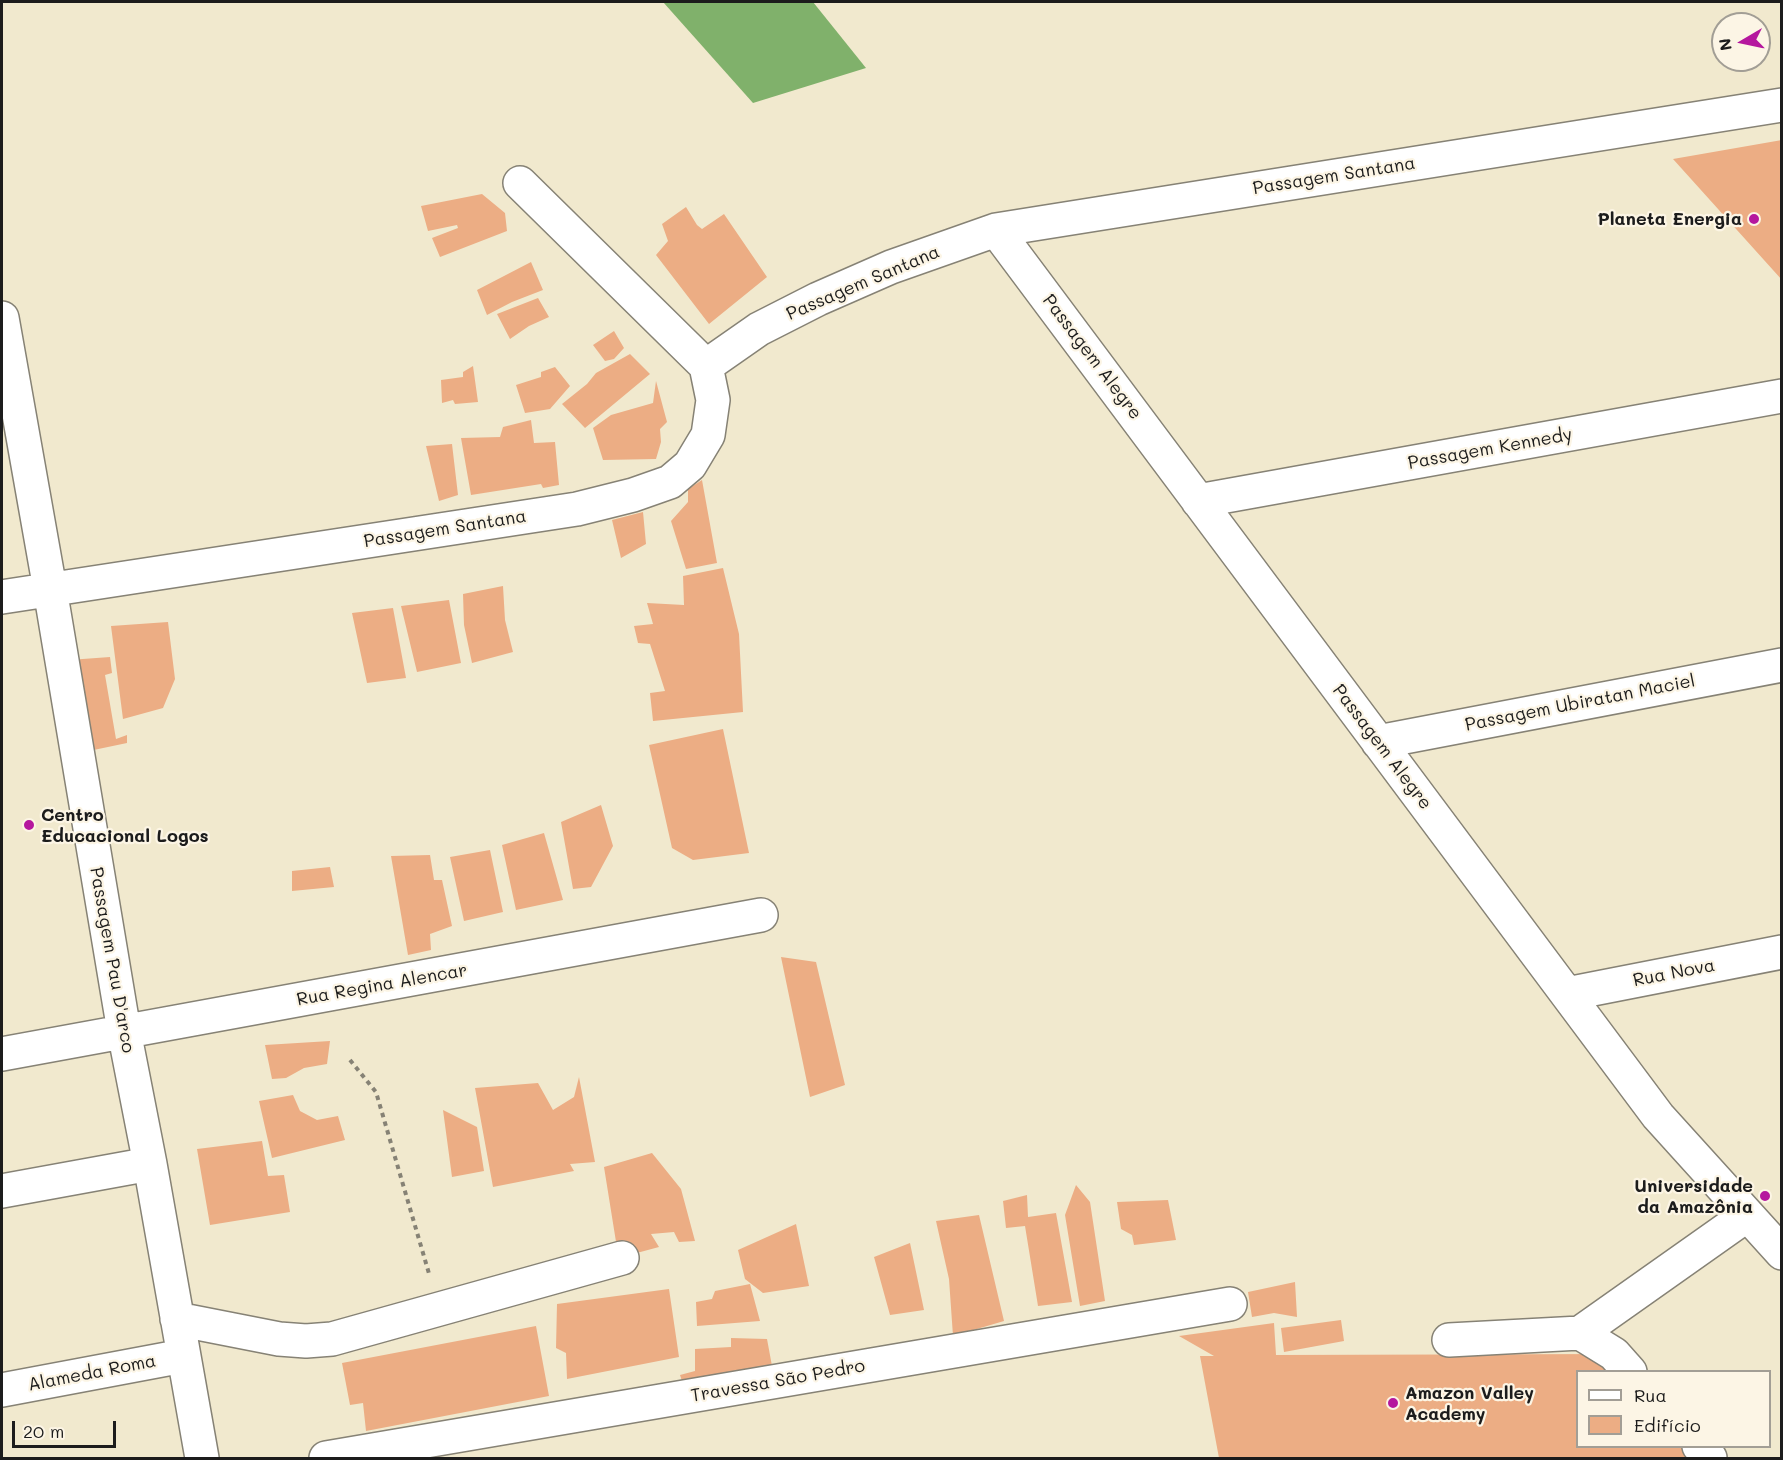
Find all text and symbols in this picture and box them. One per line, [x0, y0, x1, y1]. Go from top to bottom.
north arrow [1711, 12, 1771, 72]
text: N [1713, 37, 1736, 52]
street label: Passagem Santana [1251, 152, 1417, 200]
place label: Planeta Energia [1597, 208, 1742, 230]
marker: Planeta Energia [1747, 212, 1761, 226]
street label: Passagem Santana [783, 241, 943, 325]
street label: Passagem Alegre [1038, 290, 1146, 424]
street label: Passagem Kennedy [1406, 424, 1574, 474]
street label: Passagem Santana [362, 505, 528, 553]
street label: Passagem Ubiratan Maciel [1463, 670, 1697, 736]
street label: Passagem Alegre [1328, 680, 1436, 814]
place label: Centro Educacional Logos [41, 804, 209, 846]
marker: Centro Educacional Logos [22, 818, 36, 832]
street label: Passagem Pau D'arco [85, 865, 139, 1055]
street label: Rua Nova [1631, 954, 1717, 992]
street label: Rua Regina Alencar [295, 959, 469, 1011]
place label: Universidade da Amazônia [1634, 1175, 1753, 1218]
marker: Universidade da Amazônia [1758, 1189, 1772, 1203]
street label: Alameda Roma [26, 1350, 158, 1396]
street label: Travessa São Pedro [689, 1355, 867, 1407]
legend [1576, 1370, 1771, 1448]
place label: Amazon Valley Academy [1405, 1382, 1534, 1424]
text: Rua [1634, 1383, 1667, 1407]
marker: Amazon Valley Academy [1386, 1396, 1400, 1410]
scale bar [15, 1409, 118, 1447]
text: Edifício [1634, 1413, 1701, 1437]
text: 20 m [23, 1419, 64, 1443]

